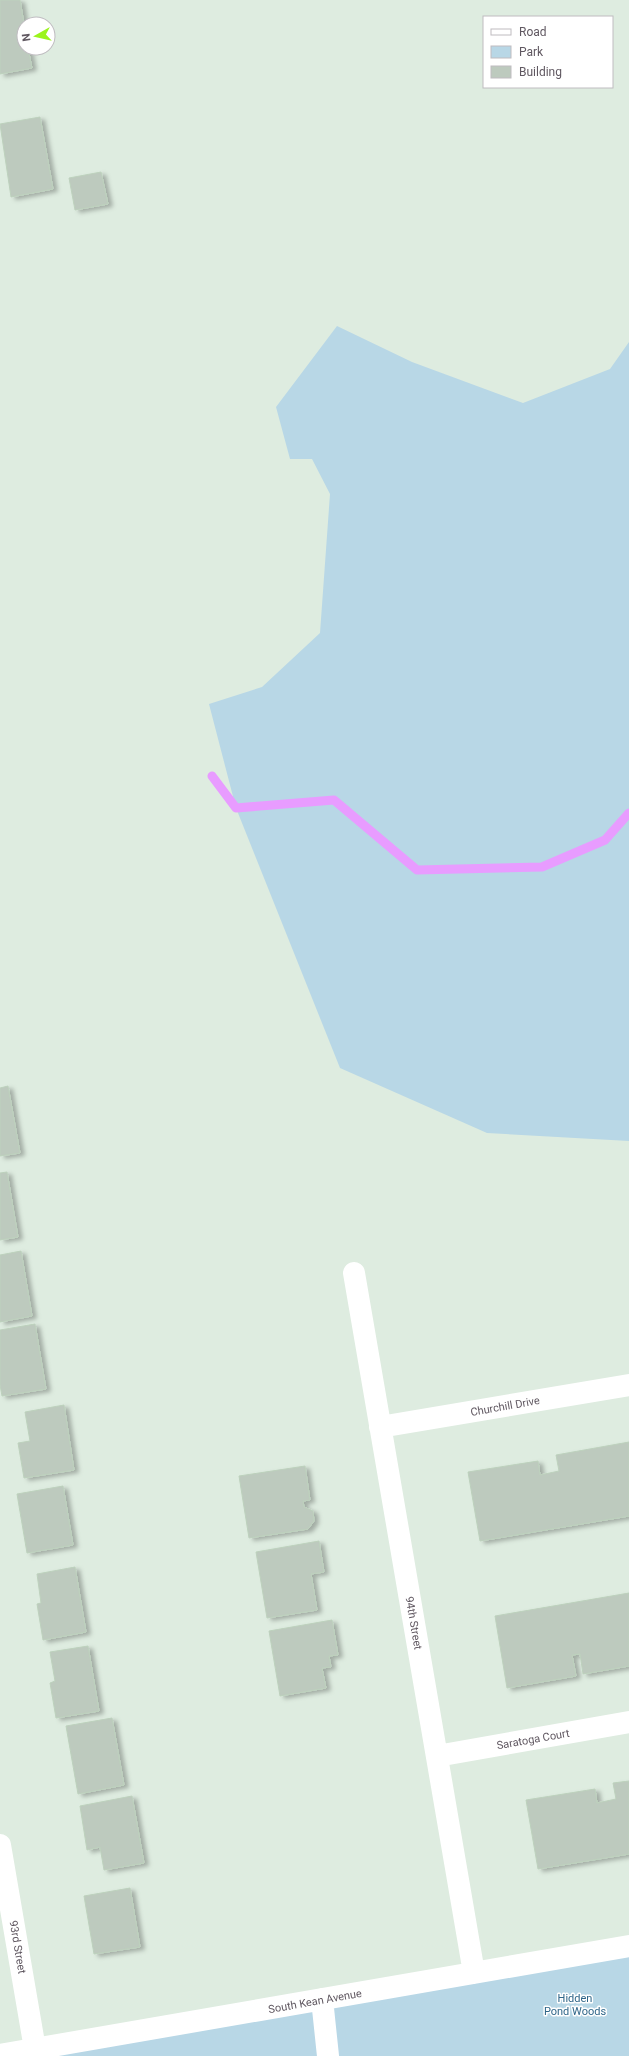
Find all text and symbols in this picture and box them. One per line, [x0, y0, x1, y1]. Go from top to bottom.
north arrow [16, 16, 56, 56]
legend [483, 16, 613, 88]
text: Road [519, 25, 547, 39]
text: N [20, 32, 34, 42]
text: Park [519, 45, 544, 59]
text: Building [519, 65, 562, 79]
street label: Churchill Drive [469, 1394, 541, 1419]
street label: 94th Street [402, 1595, 425, 1651]
street label: Saratoga Court [496, 1727, 571, 1752]
street label: 93rd Street [6, 1919, 29, 1975]
street label: South Kean Avenue [267, 1987, 363, 2016]
park label: Hidden Pond Woods [544, 1992, 606, 2018]

